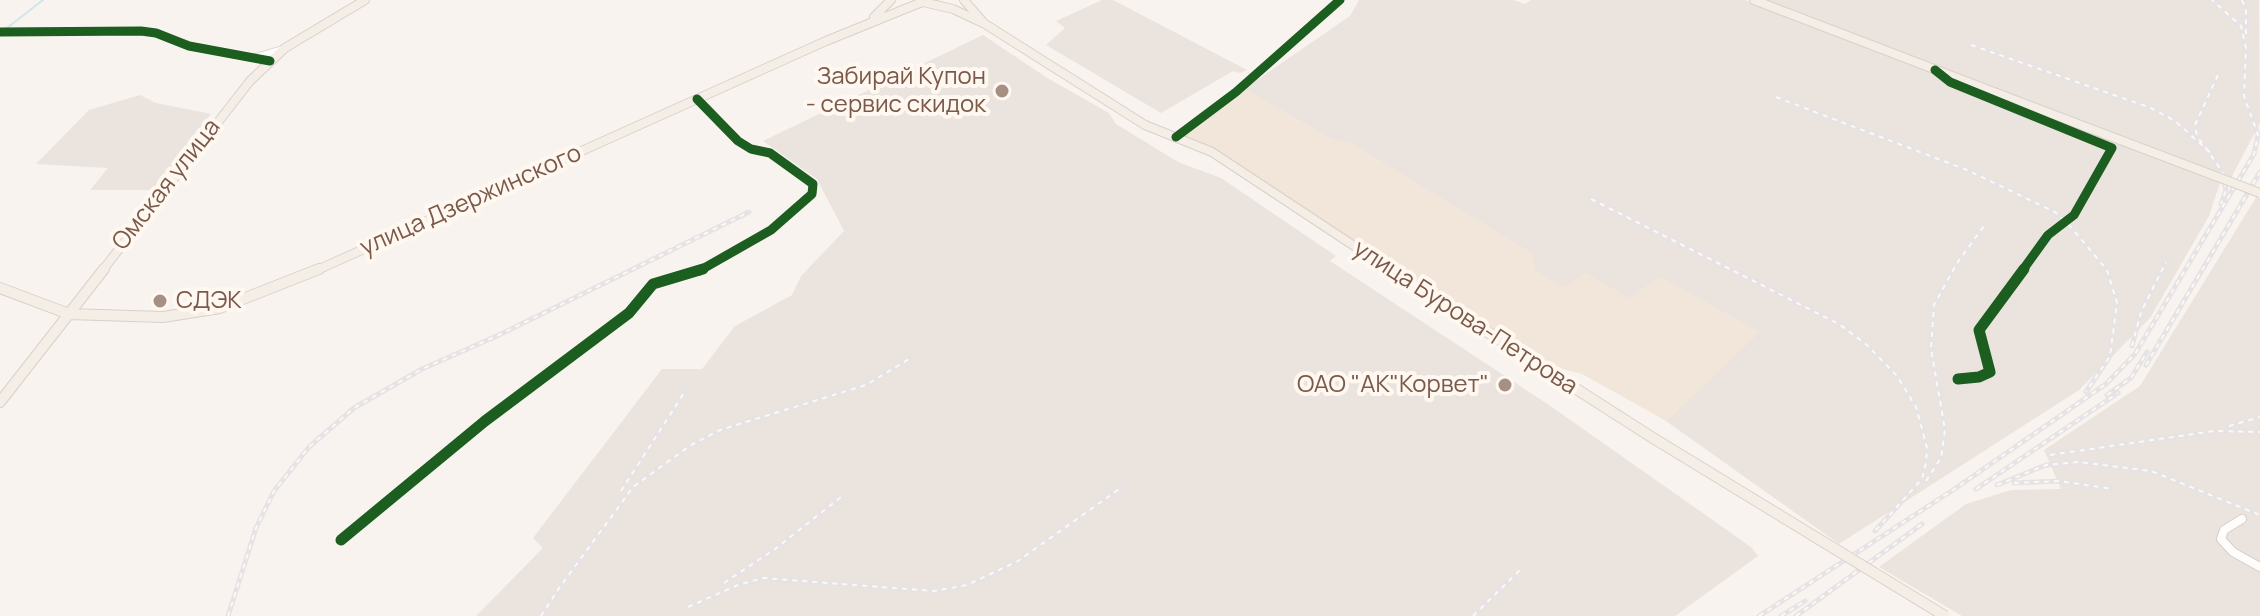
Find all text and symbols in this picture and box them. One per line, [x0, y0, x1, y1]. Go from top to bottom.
place label: Забирай Купон - сервис скидок [806, 63, 986, 119]
marker: Забирай Купон - сервис скидок [993, 82, 1011, 100]
street label: Омская улица [107, 114, 227, 256]
street label: улица Дзержинского [356, 139, 586, 263]
street label: улица Бурова-Петрова [1347, 235, 1583, 401]
place label: СДЭК [176, 287, 242, 315]
marker: СДЭК [151, 292, 169, 310]
place label: ОАО "АК"Корвет" [1297, 371, 1489, 399]
marker: ОАО "АК"Корвет" [1496, 376, 1514, 394]

